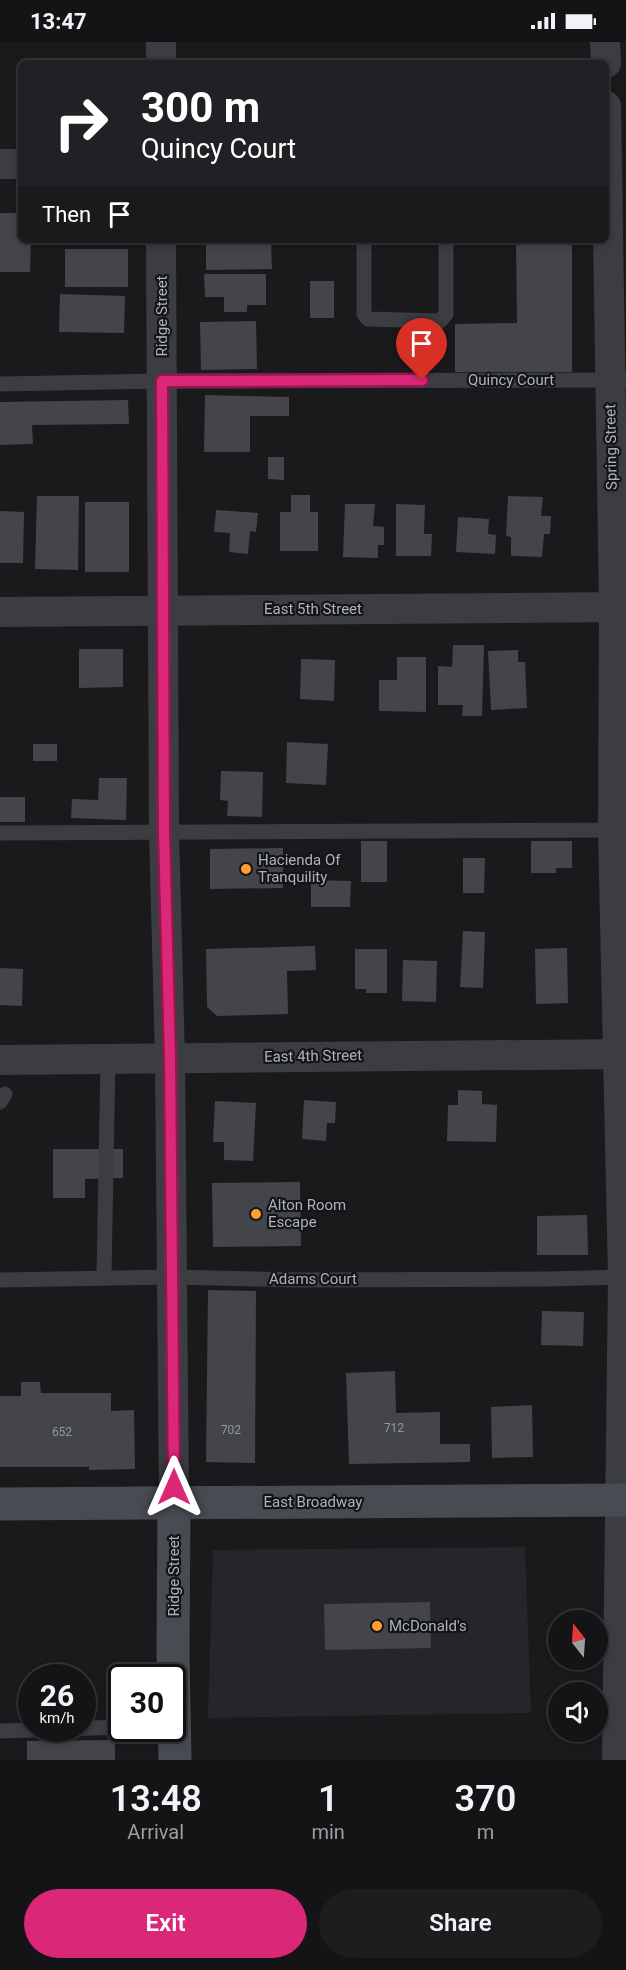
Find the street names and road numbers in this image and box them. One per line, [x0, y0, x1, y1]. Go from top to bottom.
street label: Ridge Street [153, 275, 171, 357]
street label: Quincy Court [468, 371, 554, 389]
street label: Spring Street [601, 404, 621, 490]
street label: East 5th Street [264, 600, 362, 618]
street label: East 4th Street [264, 1046, 362, 1066]
street label: Adams Court [269, 1270, 357, 1288]
street label: East Broadway [264, 1493, 362, 1511]
street label: Ridge Street [165, 1535, 183, 1617]

